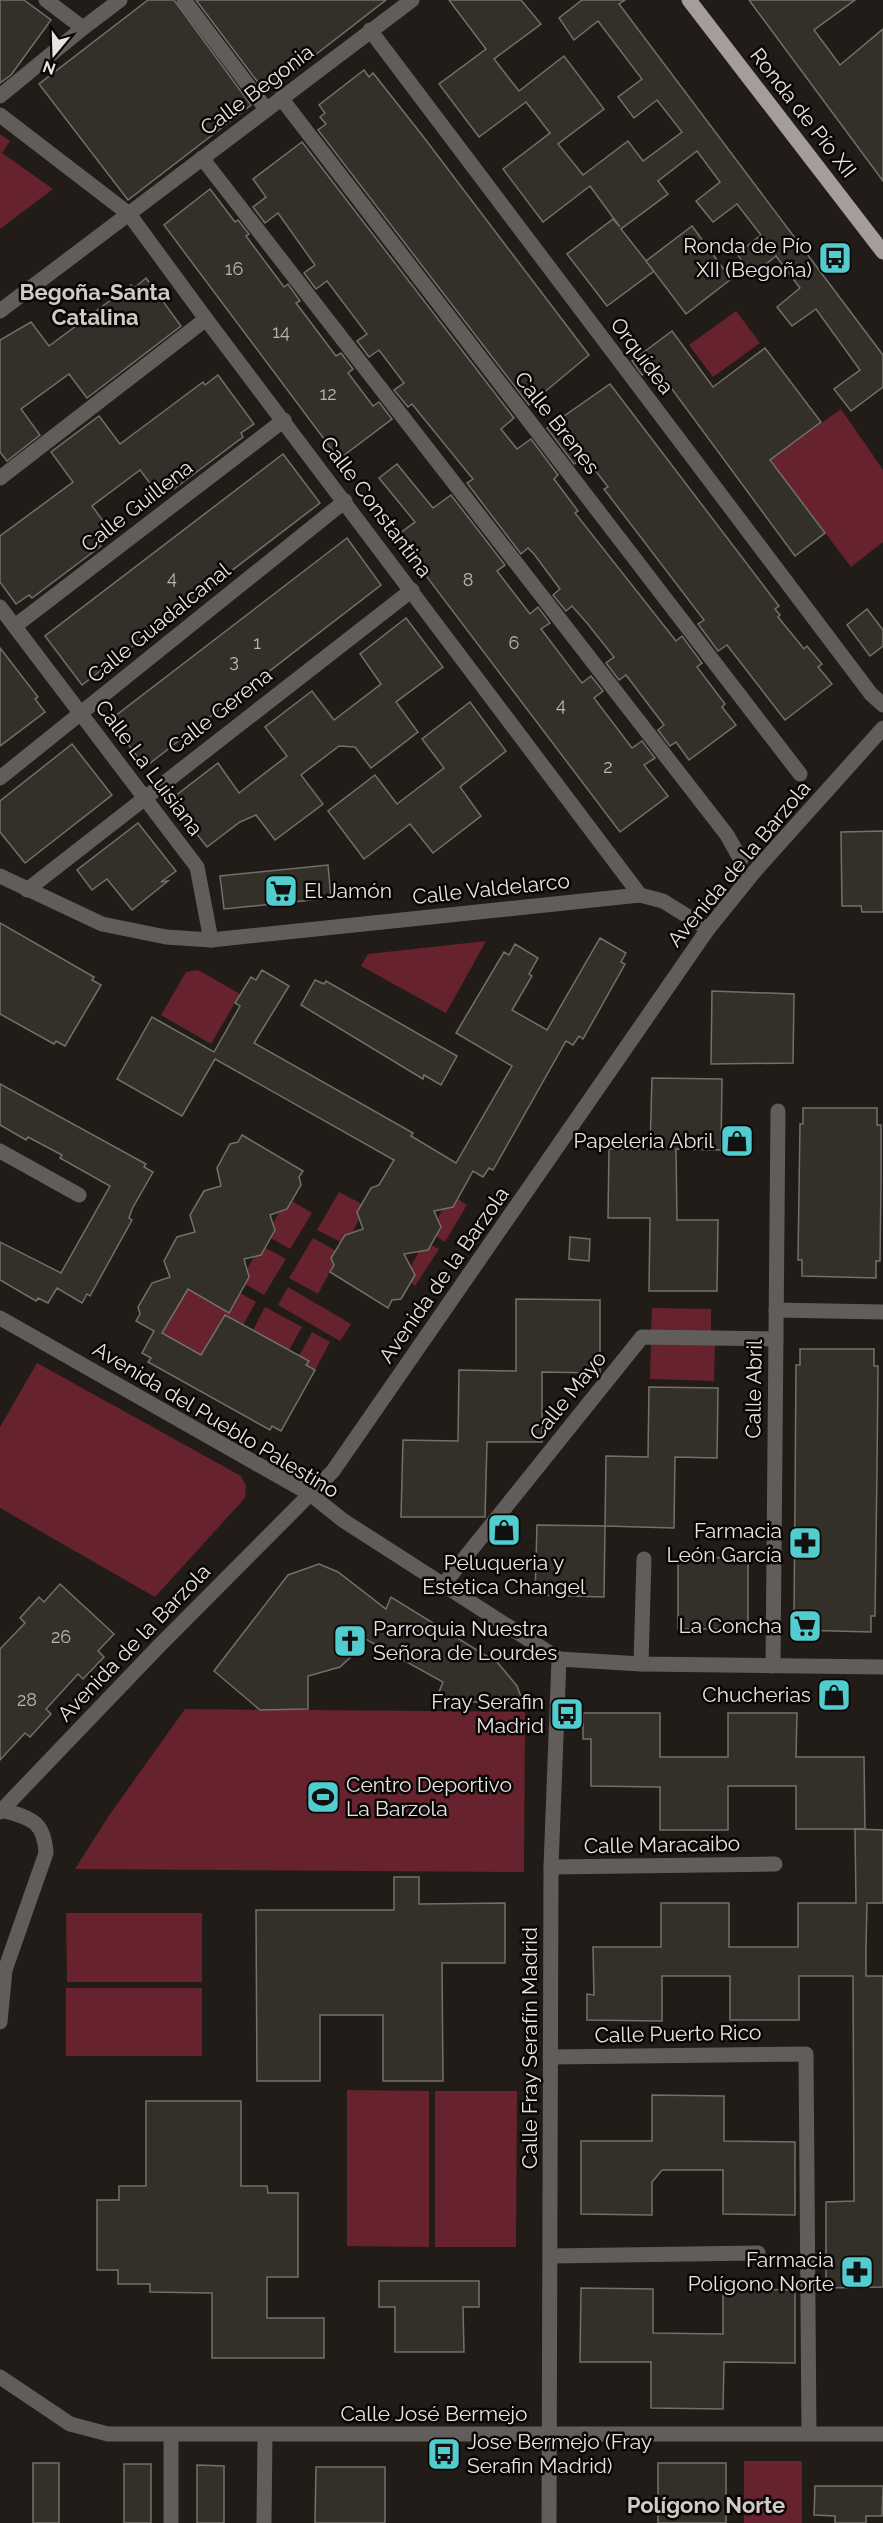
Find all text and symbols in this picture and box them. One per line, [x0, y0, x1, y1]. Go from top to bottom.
north arrow [24, 24, 84, 84]
street label: Calle Begonia [195, 39, 318, 140]
street label: Ronda de Pío XII [745, 43, 862, 183]
text: N [40, 57, 58, 79]
place label: Ronda de Pío XII (Begoña) [683, 233, 812, 282]
bus stop icon: Ronda de Pío XII (Begoña) [817, 240, 853, 276]
house number: 16 [225, 258, 243, 279]
district label: Begoña-Santa Catalina [20, 279, 170, 330]
street label: Orquídea [605, 312, 679, 399]
house number: 14 [272, 321, 290, 342]
street label: Calle Brenes [510, 367, 605, 479]
house number: 12 [319, 383, 337, 404]
street label: Calle Constantina [315, 431, 438, 582]
street label: Calle Guillena [76, 454, 197, 557]
street label: Calle Guadalcanal [82, 557, 235, 688]
house number: 4 [167, 567, 177, 588]
house number: 8 [463, 569, 473, 590]
house number: 1 [253, 632, 261, 653]
house number: 6 [509, 632, 520, 653]
house number: 3 [229, 650, 239, 671]
street label: Calle Gerena [163, 662, 277, 759]
house number: 4 [556, 694, 566, 715]
street label: Calle La Luisiana [90, 695, 208, 840]
house number: 2 [603, 756, 613, 777]
street label: Avenida de la Barzola [662, 776, 815, 952]
street label: Calle Valdelarco [411, 868, 571, 909]
supermarket icon: El Jamón [263, 873, 299, 909]
place label: El Jamón [304, 878, 392, 903]
shop icon: Papeleria Abril [719, 1123, 755, 1159]
place label: Papeleria Abril [573, 1128, 714, 1153]
street label: Avenida de la Barzola [373, 1182, 514, 1368]
street label: Avenida del Pueblo Palestino [89, 1336, 344, 1503]
street label: Calle Abril [740, 1339, 767, 1439]
street label: Calle Mayo [524, 1346, 611, 1445]
shop icon: Peluqueria y Estetica Changel [486, 1512, 522, 1548]
place label: Farmacia León García [667, 1518, 782, 1567]
pharmacy icon: Farmacia León García [787, 1525, 823, 1561]
place label: Peluqueria y Estetica Changel [422, 1550, 586, 1599]
street label: Avenida de la Barzola [52, 1559, 215, 1727]
supermarket icon: La Concha [787, 1608, 823, 1644]
place label: La Concha [679, 1613, 782, 1638]
place label: Parroquia Nuestra Señora de Lourdes [373, 1616, 557, 1665]
church icon: Parroquia Nuestra Señora de Lourdes [332, 1623, 368, 1659]
house number: 26 [51, 1626, 71, 1647]
shop icon: Chucherias [816, 1677, 852, 1713]
place label: Chucherias [702, 1682, 811, 1707]
house number: 28 [17, 1689, 37, 1710]
place label: Fray Serafin Madrid [431, 1689, 544, 1738]
bus stop icon: Fray Serafin Madrid [549, 1696, 585, 1732]
place label: Centro Deportivo La Barzola [346, 1772, 512, 1821]
sports icon: Centro Deportivo La Barzola [305, 1779, 341, 1815]
street label: Calle Maracaibo [584, 1831, 740, 1858]
street label: Calle Fray Serafín Madrid [517, 1927, 542, 2169]
street label: Calle Puerto Rico [594, 2020, 762, 2047]
place label: Farmacia Polígono Norte [688, 2247, 834, 2296]
pharmacy icon: Farmacia Polígono Norte [839, 2254, 875, 2290]
street label: Calle José Bermejo [340, 2401, 528, 2426]
place label: Jose Bermejo (Fray Serafin Madrid) [467, 2429, 652, 2478]
bus stop icon: Jose Bermejo (Fray Serafin Madrid) [426, 2436, 462, 2472]
district label: Polígono Norte [627, 2492, 785, 2518]

